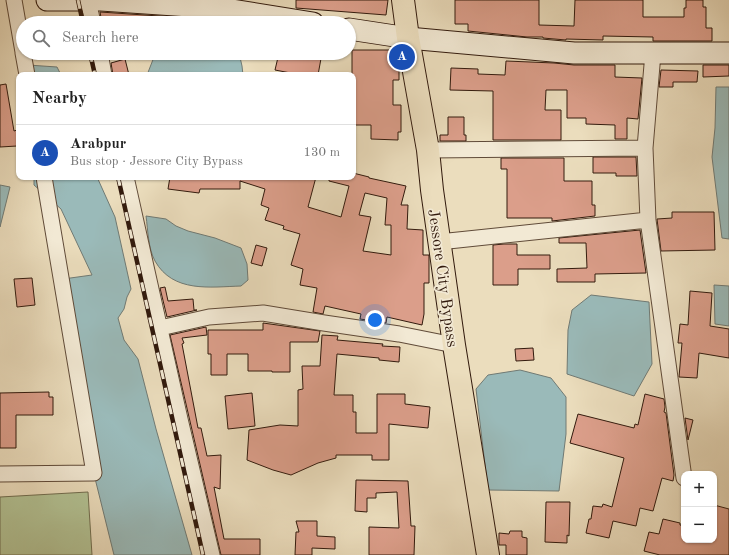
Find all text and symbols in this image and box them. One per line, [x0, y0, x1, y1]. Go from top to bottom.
search box [16, 16, 356, 60]
icon: search [30, 27, 52, 49]
text: Search here [62, 31, 139, 46]
pin: A [389, 42, 415, 72]
text: Nearby [32, 90, 87, 107]
text: Arabpur [70, 137, 126, 152]
text: A [40, 146, 50, 159]
text: 130 m [303, 146, 340, 159]
text: Bus stop · Jessore City Bypass [70, 155, 243, 168]
street label: Jessore City Bypass [424, 208, 460, 348]
your location [365, 310, 385, 330]
map controls [681, 471, 717, 543]
button: + [681, 471, 717, 507]
button: − [681, 507, 717, 543]

